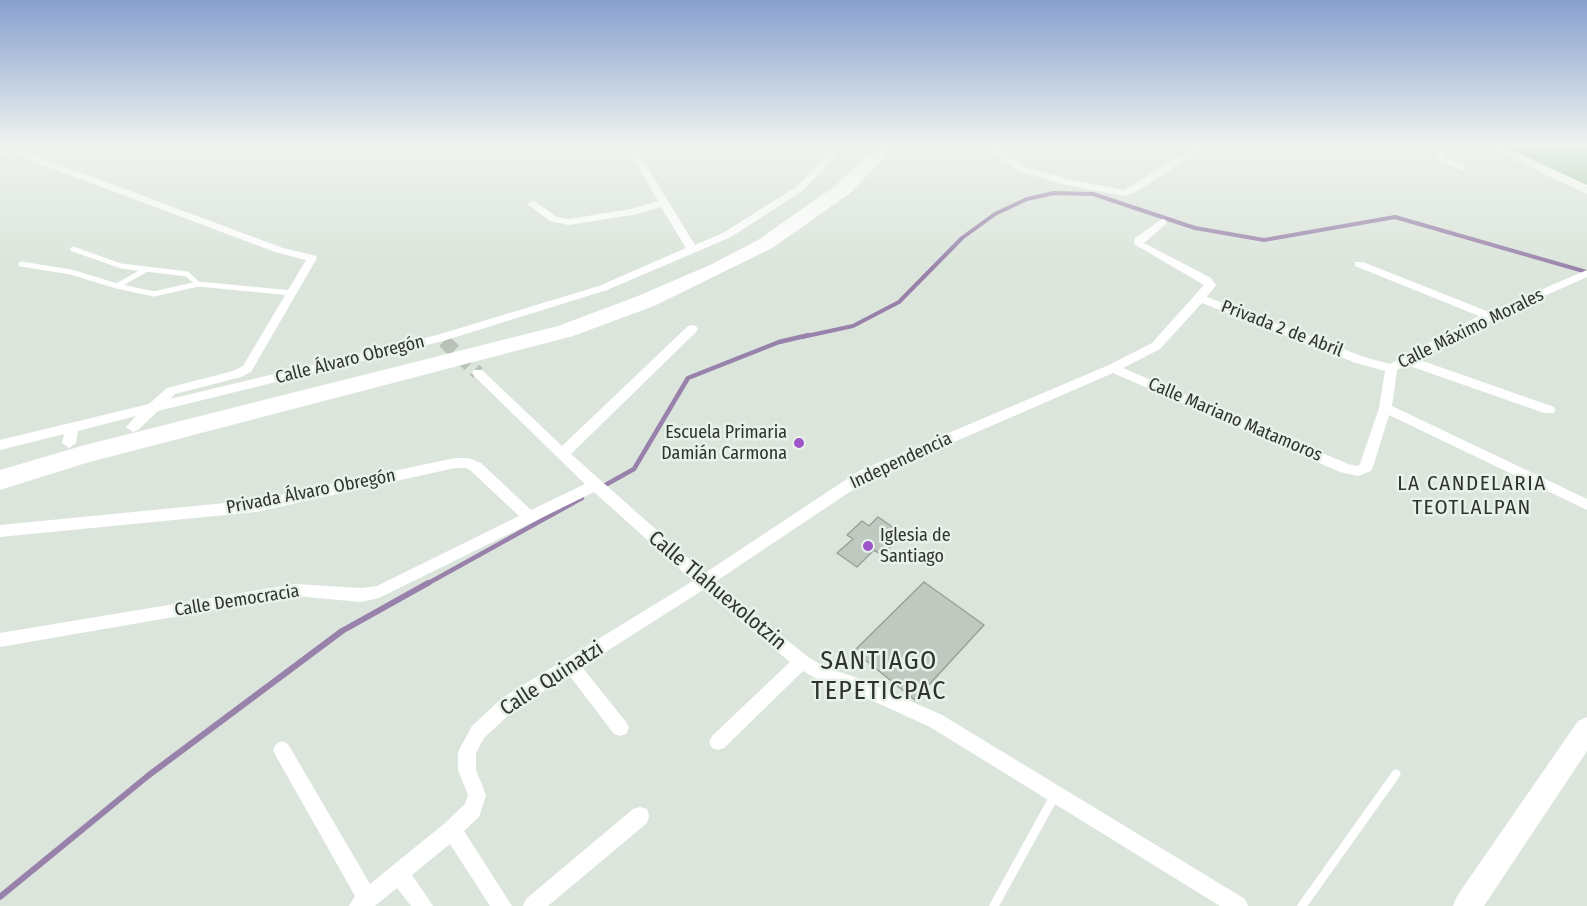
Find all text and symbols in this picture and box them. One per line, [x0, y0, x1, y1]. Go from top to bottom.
street label: Calle Máximo Morales [1395, 284, 1547, 374]
street label: Privada 2 de Abril [1218, 296, 1346, 362]
street label: Calle Álvaro Obregón [273, 331, 427, 389]
street label: Calle Mariano Matamoros [1145, 374, 1325, 466]
place label: Escuela Primaria Damián Carmona [661, 422, 787, 464]
street label: Independencia [847, 428, 955, 494]
marker: Escuela Primaria Damián Carmona [792, 436, 806, 450]
street label: Privada Álvaro Obregón [225, 465, 397, 519]
district label: LA CANDELARIA TEOTLALPAN [1397, 471, 1547, 521]
place label: Iglesia de Santiago [880, 525, 951, 568]
street label: Calle Tlahuexolotzin [643, 526, 791, 656]
marker: Iglesia de Santiago [861, 539, 875, 553]
street label: Calle Democracia [173, 580, 301, 622]
street label: Calle Quinatzi [496, 636, 608, 722]
district label: SANTIAGO TEPETICPAC [811, 646, 947, 708]

